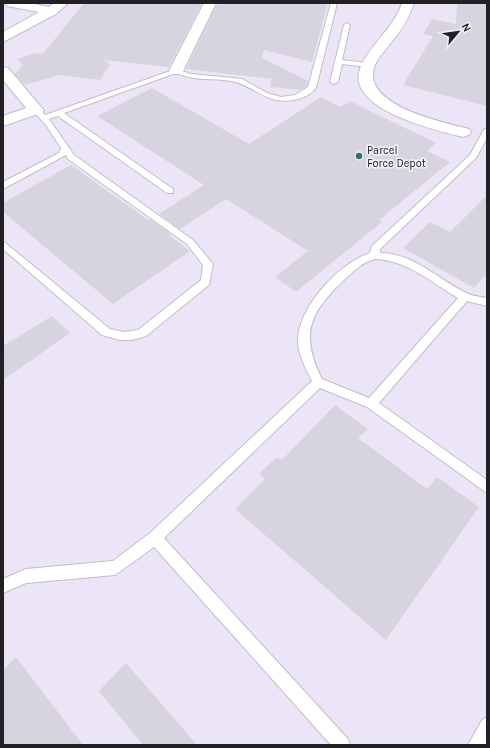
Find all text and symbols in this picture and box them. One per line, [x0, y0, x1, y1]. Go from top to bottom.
north arrow [438, 12, 478, 52]
text: N [459, 21, 474, 34]
place label: Parcel Force Depot [367, 144, 426, 170]
marker: Parcel Force Depot [354, 151, 364, 161]

